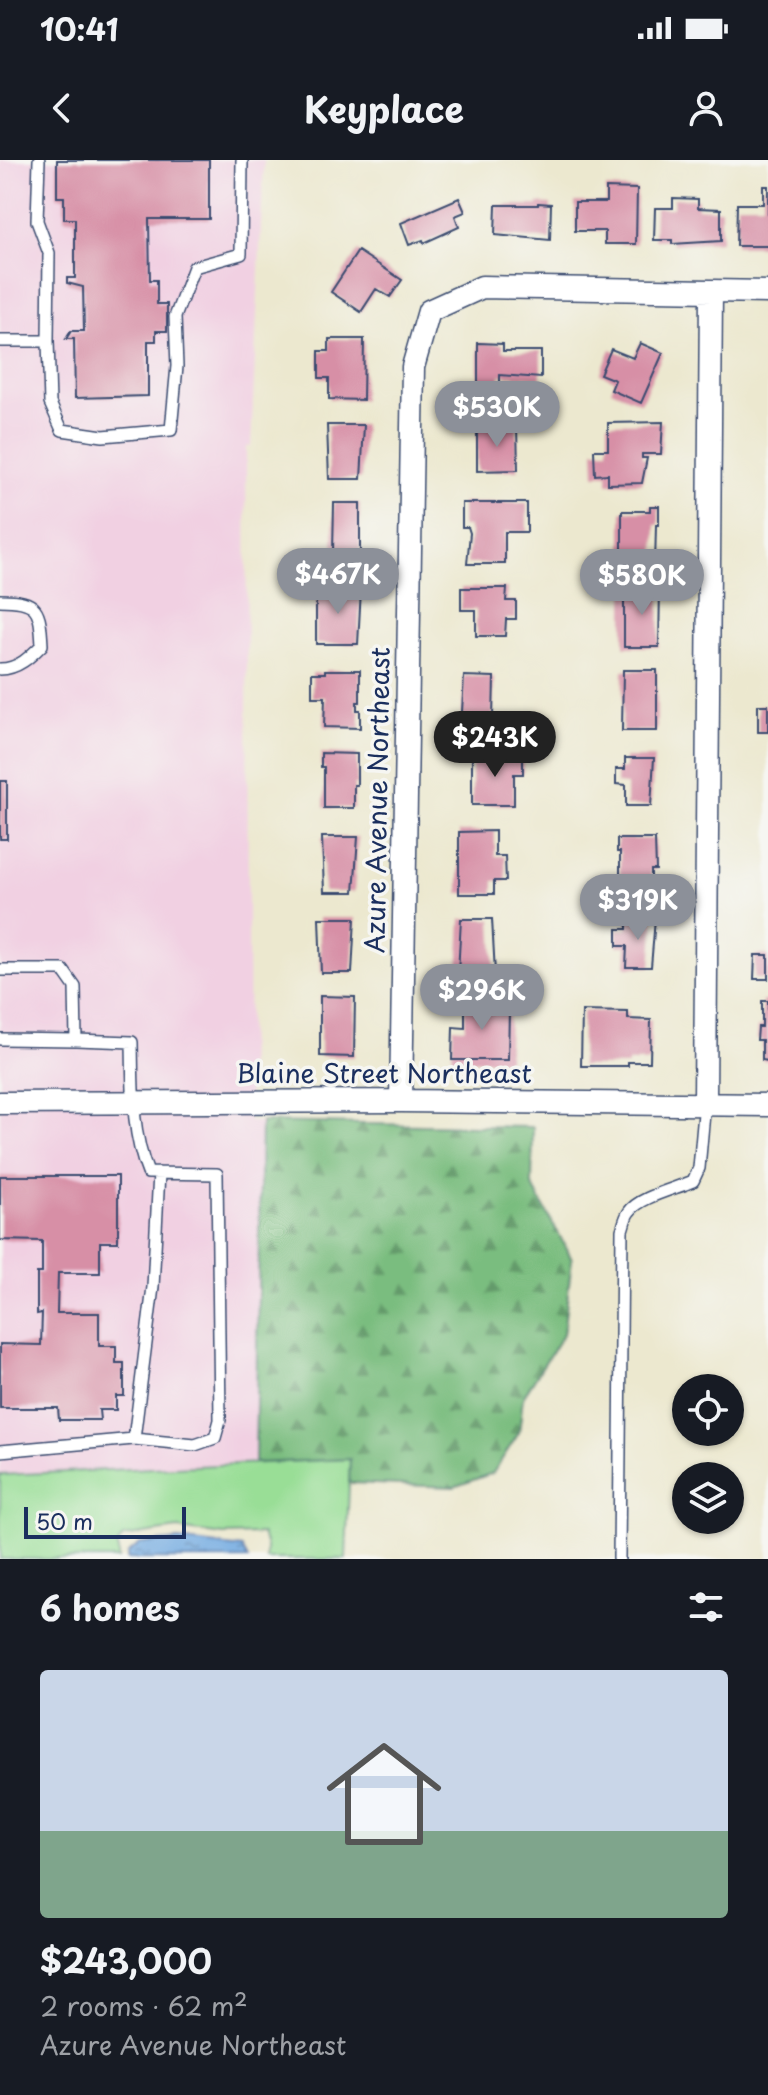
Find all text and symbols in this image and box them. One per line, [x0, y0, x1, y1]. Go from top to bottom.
text: 10:41 [40, 6, 119, 51]
text: Keyplace [304, 81, 464, 135]
icon: back [40, 86, 84, 130]
icon: person [684, 86, 728, 130]
pin: $530K [441, 381, 553, 449]
text: $530K [453, 387, 541, 426]
pin: $467K [282, 548, 394, 616]
pin: $580K [586, 549, 698, 617]
text: $467K [295, 554, 381, 593]
text: $580K [598, 555, 686, 594]
street label: Azure Avenue Northeast [354, 646, 399, 953]
pin: $243K [439, 711, 551, 779]
text: $243K [452, 717, 538, 756]
pin: $319K [582, 874, 694, 942]
text: $319K [598, 880, 678, 919]
pin: $296K [426, 964, 538, 1032]
text: $296K [438, 970, 526, 1009]
street label: Blaine Street Northeast [236, 1053, 532, 1092]
map controls [672, 1374, 744, 1534]
button: locate [672, 1374, 744, 1446]
button: layers [672, 1462, 744, 1534]
scale bar [24, 1503, 186, 1539]
text: 50 m [36, 1504, 93, 1537]
text: 6 homes [40, 1581, 180, 1633]
icon: filters [684, 1585, 728, 1629]
icon: home [312, 1722, 456, 1866]
text: $243,000 [40, 1934, 212, 1986]
text: 2 rooms · 62 m² [40, 1986, 248, 2025]
text: Azure Avenue Northeast [40, 2025, 346, 2064]

